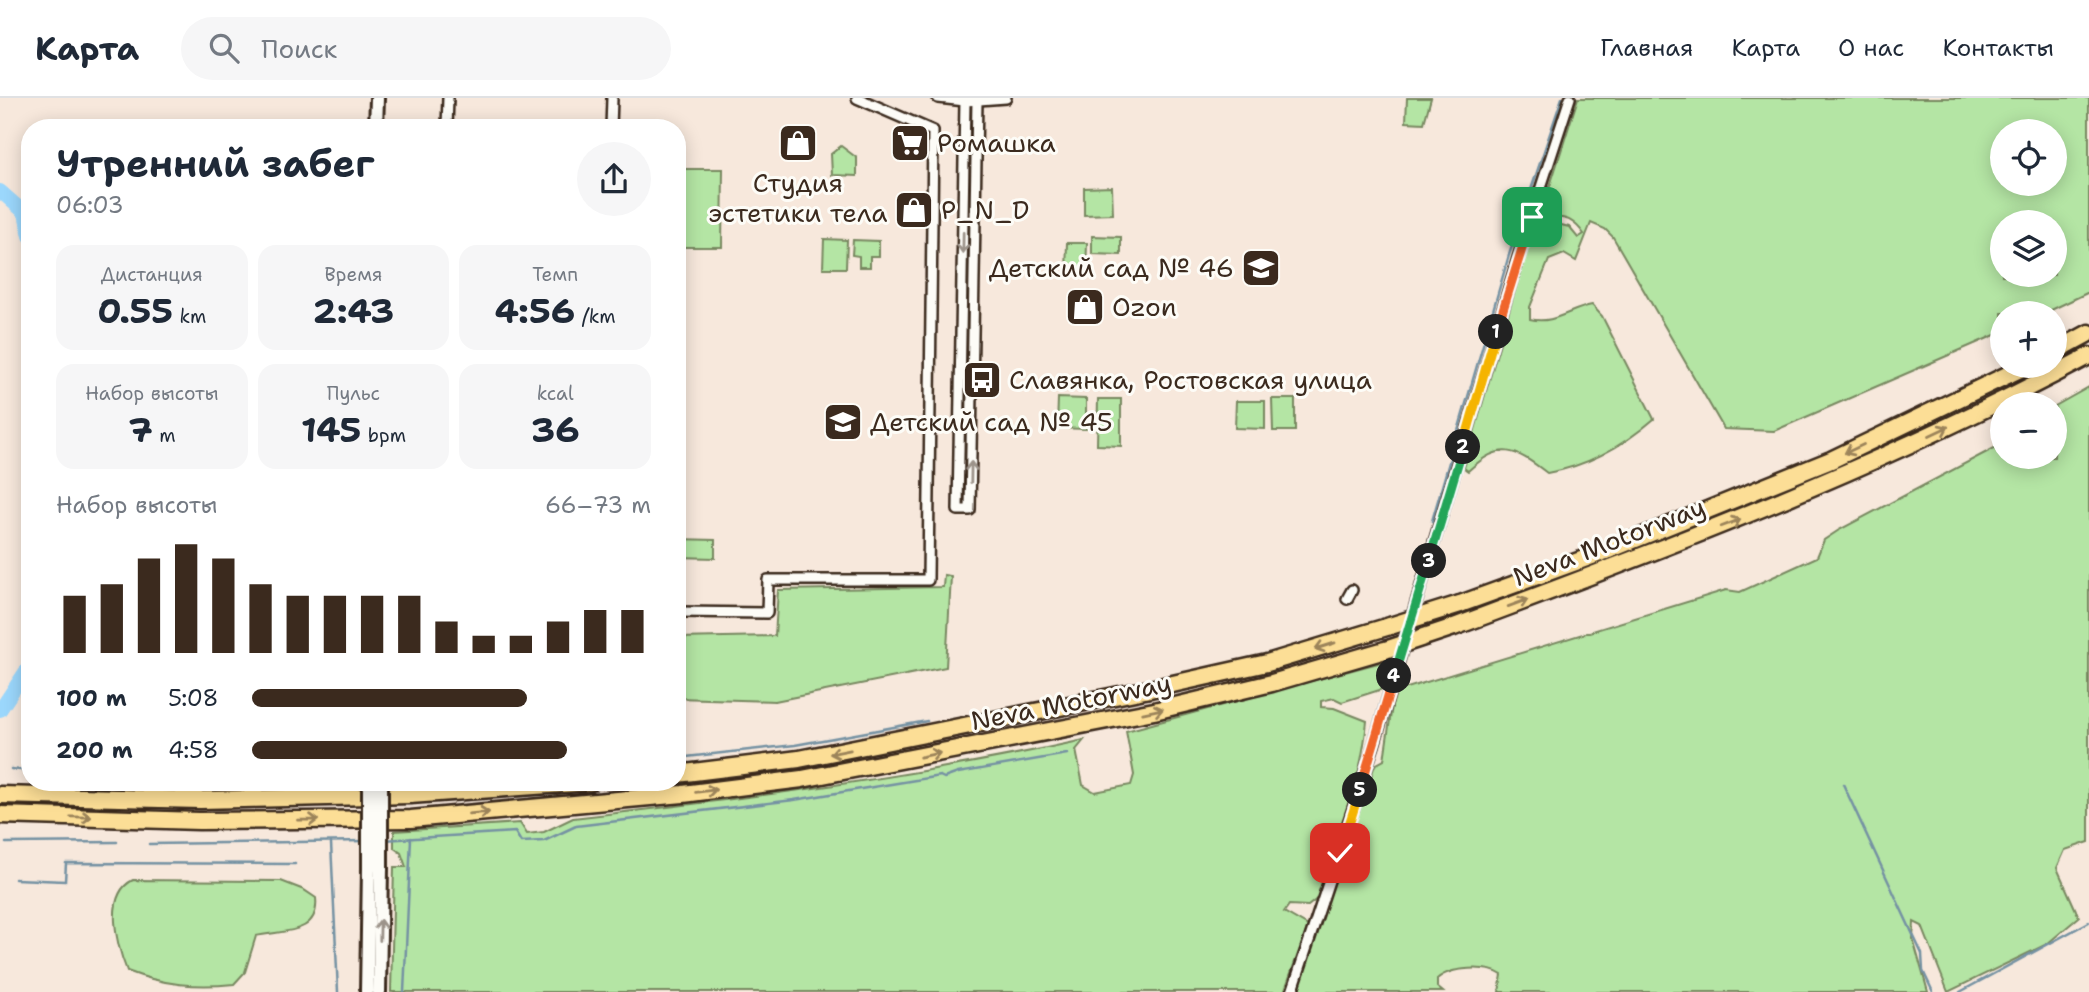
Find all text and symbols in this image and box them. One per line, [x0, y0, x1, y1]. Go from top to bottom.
search box [181, 17, 671, 80]
text: Карта [35, 26, 139, 71]
icon: search [205, 29, 243, 67]
text: Поиск [261, 31, 337, 66]
text: Главная [1600, 32, 1693, 64]
text: Карта [1731, 32, 1800, 64]
text: О нас [1838, 32, 1904, 64]
text: Контакты [1942, 32, 2054, 64]
map controls [1990, 119, 2067, 469]
button: locate [1990, 119, 2067, 196]
shop icon: Студия эстетики тела [777, 122, 819, 164]
supermarket icon: Ромашка [889, 122, 931, 164]
place label: Ромашка [937, 125, 1056, 160]
text: Утренний забег [56, 138, 374, 189]
button: share [577, 142, 651, 216]
place label: Студия эстетики тела [708, 165, 888, 230]
pin [1502, 187, 1562, 247]
shop icon: P_N_D [893, 189, 935, 231]
text: 06:03 [56, 190, 124, 220]
place label: P_N_D [941, 192, 1030, 227]
icon: arrive [1513, 198, 1551, 236]
button: layers [1990, 210, 2067, 287]
one-way arrow [956, 231, 969, 254]
school or university icon: Детский сад № 46 [1240, 247, 1282, 289]
place label: Детский сад № 46 [989, 250, 1234, 285]
text: Дистанция [101, 262, 203, 287]
text: Время [325, 262, 382, 287]
text: Темп [532, 262, 578, 287]
shop icon: Ozon [1064, 286, 1106, 328]
text: 0.55 [97, 287, 173, 334]
text: 2:43 [313, 287, 394, 334]
text: 4:56 [495, 287, 575, 334]
place label: Ozon [1112, 289, 1177, 324]
button: + [1990, 301, 2067, 378]
text: km [173, 304, 206, 329]
text: /km [575, 304, 616, 329]
pin: 1 [1478, 314, 1514, 350]
text: 1 [1491, 319, 1500, 344]
bus stop icon: Славянка, Ростовская улица [961, 359, 1003, 401]
place label: Славянка, Ростовская улица [1009, 362, 1372, 397]
text: Набор высоты [85, 381, 218, 406]
text: Пульс [327, 381, 380, 406]
text: kcal [537, 381, 574, 406]
button: − [1990, 392, 2067, 469]
school or university icon: Детский сад № 45 [822, 401, 864, 443]
place label: Детский сад № 45 [870, 404, 1113, 439]
text: 7 [128, 406, 153, 453]
text: 145 [301, 406, 361, 453]
text: 36 [531, 406, 580, 453]
text: m [153, 423, 176, 448]
text: bpm [361, 423, 406, 448]
one-way arrow [1928, 424, 1949, 437]
pin: 2 [1446, 430, 1480, 464]
text: 2 [1456, 434, 1469, 459]
one-way arrow [1844, 442, 1865, 456]
one-way arrow [964, 460, 977, 483]
street label: Neva Motorway [1508, 489, 1710, 594]
text: Набор высоты [56, 490, 217, 520]
text: 66–73 m [545, 490, 651, 520]
one-way arrow [1719, 516, 1741, 528]
pin: 3 [1412, 544, 1446, 578]
text: 3 [1422, 548, 1435, 573]
one-way arrow [1506, 596, 1528, 609]
one-way arrow [1314, 640, 1336, 653]
pin: 4 [1376, 658, 1412, 694]
text: 4 [1387, 663, 1400, 688]
street label: Neva Motorway [968, 665, 1174, 738]
text: 100 m [56, 683, 127, 713]
text: 5:08 [168, 683, 219, 713]
one-way arrow [1141, 703, 1164, 717]
text: 200 m [56, 735, 133, 765]
text: 4:58 [168, 735, 219, 765]
one-way arrow [829, 746, 852, 759]
one-way arrow [918, 748, 941, 762]
pin: 5 [1342, 772, 1378, 808]
text: 5 [1354, 777, 1365, 802]
one-way arrow [694, 785, 717, 798]
one-way arrow [468, 806, 490, 819]
one-way arrow [69, 810, 92, 823]
one-way arrow [296, 813, 319, 827]
pin [1310, 823, 1370, 883]
icon: check [1321, 834, 1359, 872]
one-way arrow [373, 919, 387, 942]

